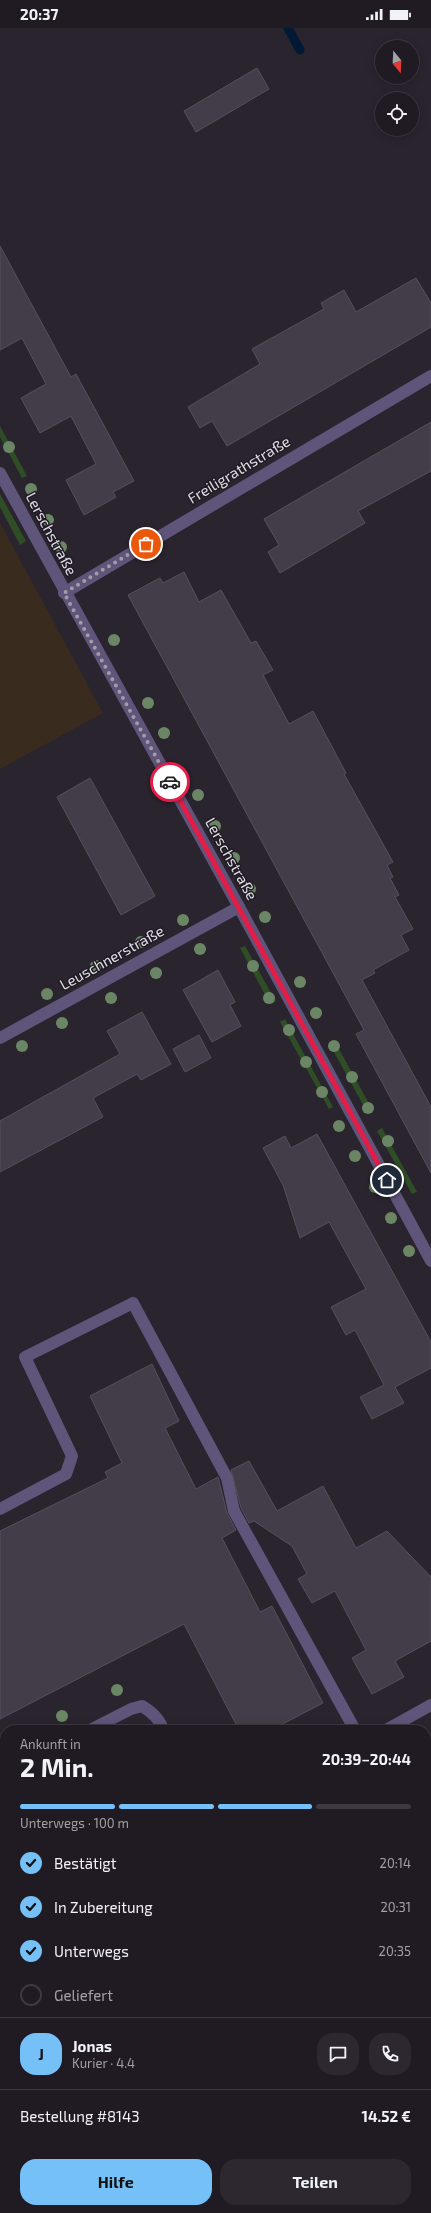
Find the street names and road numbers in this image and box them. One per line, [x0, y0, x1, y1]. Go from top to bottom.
street label: Freiligrathstraße [184, 431, 293, 507]
street label: Lerschstraße [23, 489, 81, 578]
street label: Lerschstraße [202, 814, 262, 903]
street label: Leuschnerstraße [56, 921, 167, 993]

